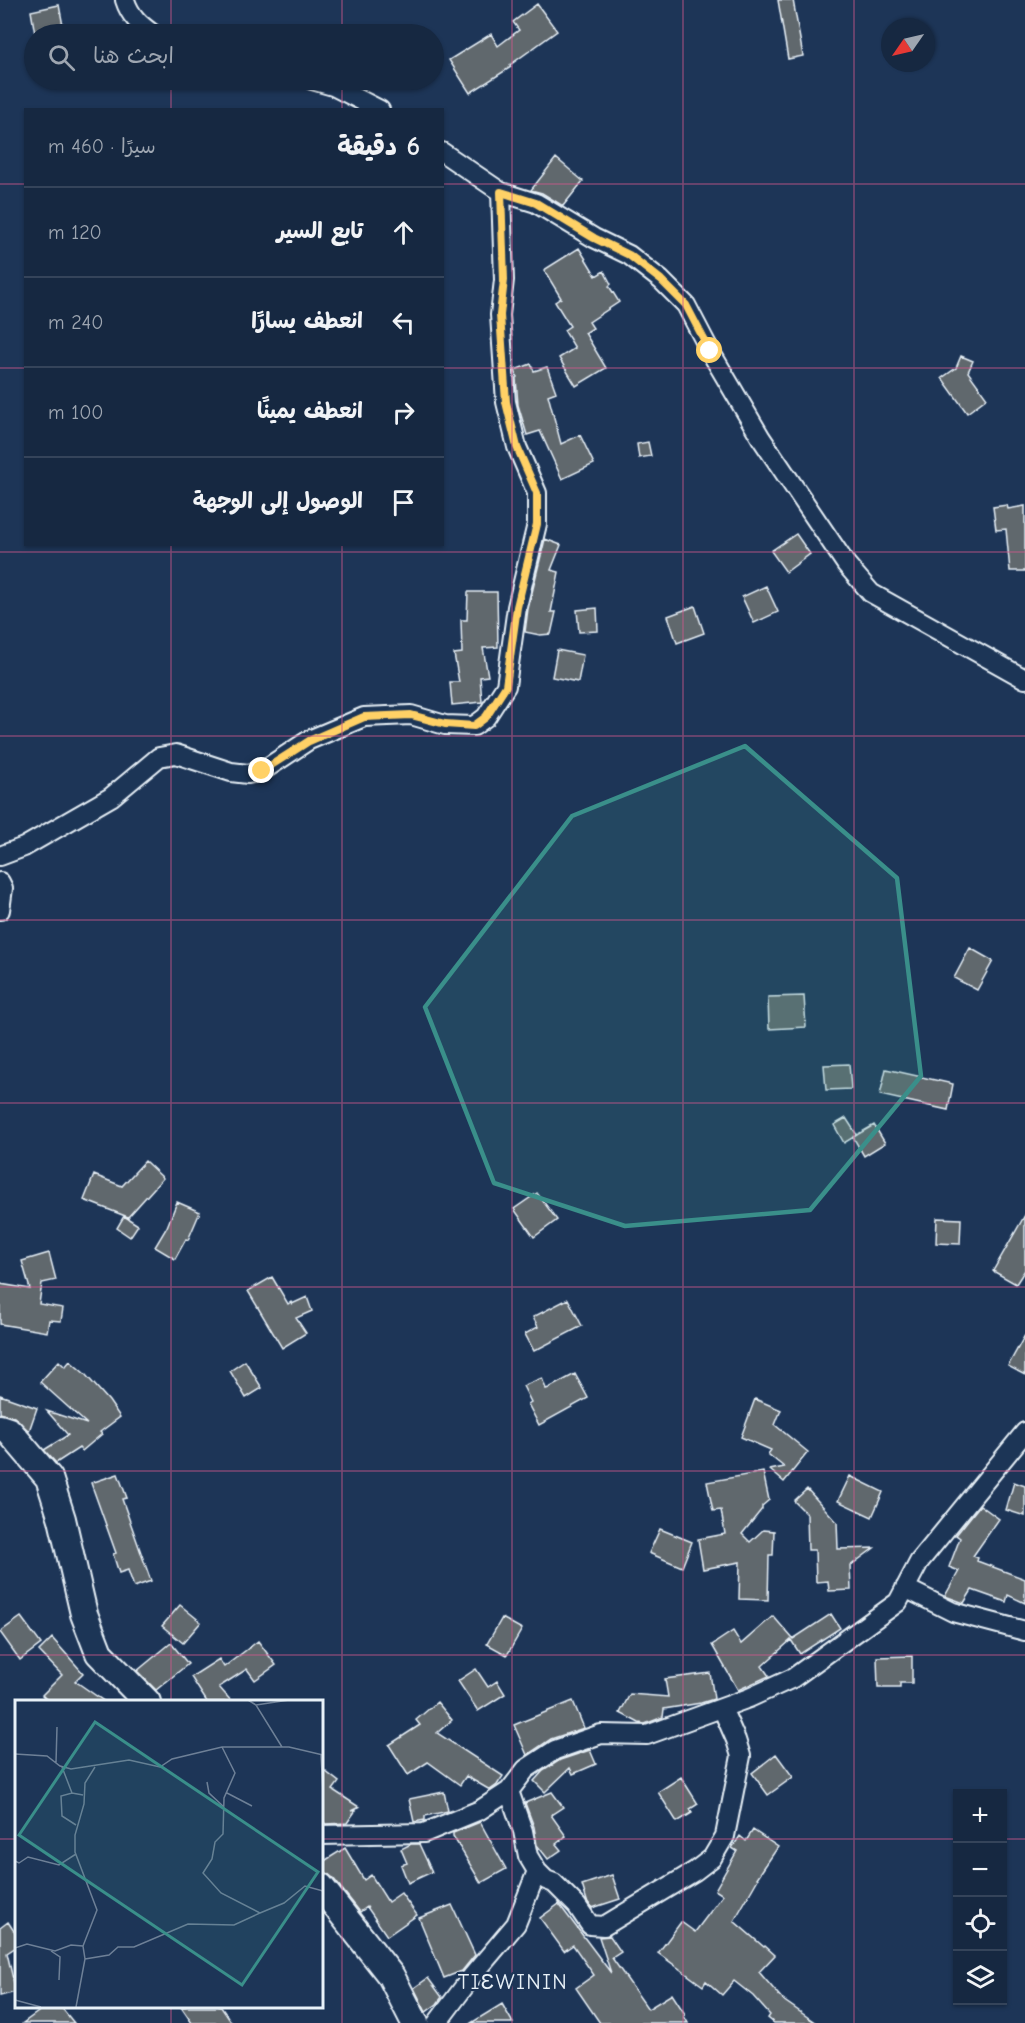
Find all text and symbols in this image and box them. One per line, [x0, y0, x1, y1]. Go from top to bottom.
north arrow [881, 18, 935, 72]
search box [24, 24, 444, 90]
icon: search [45, 41, 78, 74]
text: ابحث هنا [93, 43, 174, 69]
text: 6 دقيقة [337, 132, 420, 162]
text: سيرًا · 460 m [48, 135, 156, 158]
icon: ahead [387, 216, 420, 249]
text: تابع السير [277, 218, 363, 244]
text: 120 m [48, 221, 102, 244]
icon: left [387, 306, 420, 339]
text: انعطف يسارًا [251, 308, 363, 334]
text: 240 m [48, 311, 103, 334]
route start [696, 337, 722, 363]
icon: right [387, 396, 420, 429]
text: انعطف يمينًا [257, 398, 363, 424]
text: 100 m [48, 401, 104, 424]
icon: arrive [387, 486, 420, 519]
text: الوصول إلى الوجهة [193, 488, 363, 514]
route end [248, 757, 274, 783]
inset map [15, 1700, 322, 2008]
map controls [953, 1789, 1007, 2005]
button: + [953, 1789, 1007, 1843]
button: − [953, 1843, 1007, 1897]
button: locate [953, 1897, 1007, 1951]
button: layers [953, 1951, 1007, 2005]
district label: TIƐWININ [458, 1969, 568, 1995]

